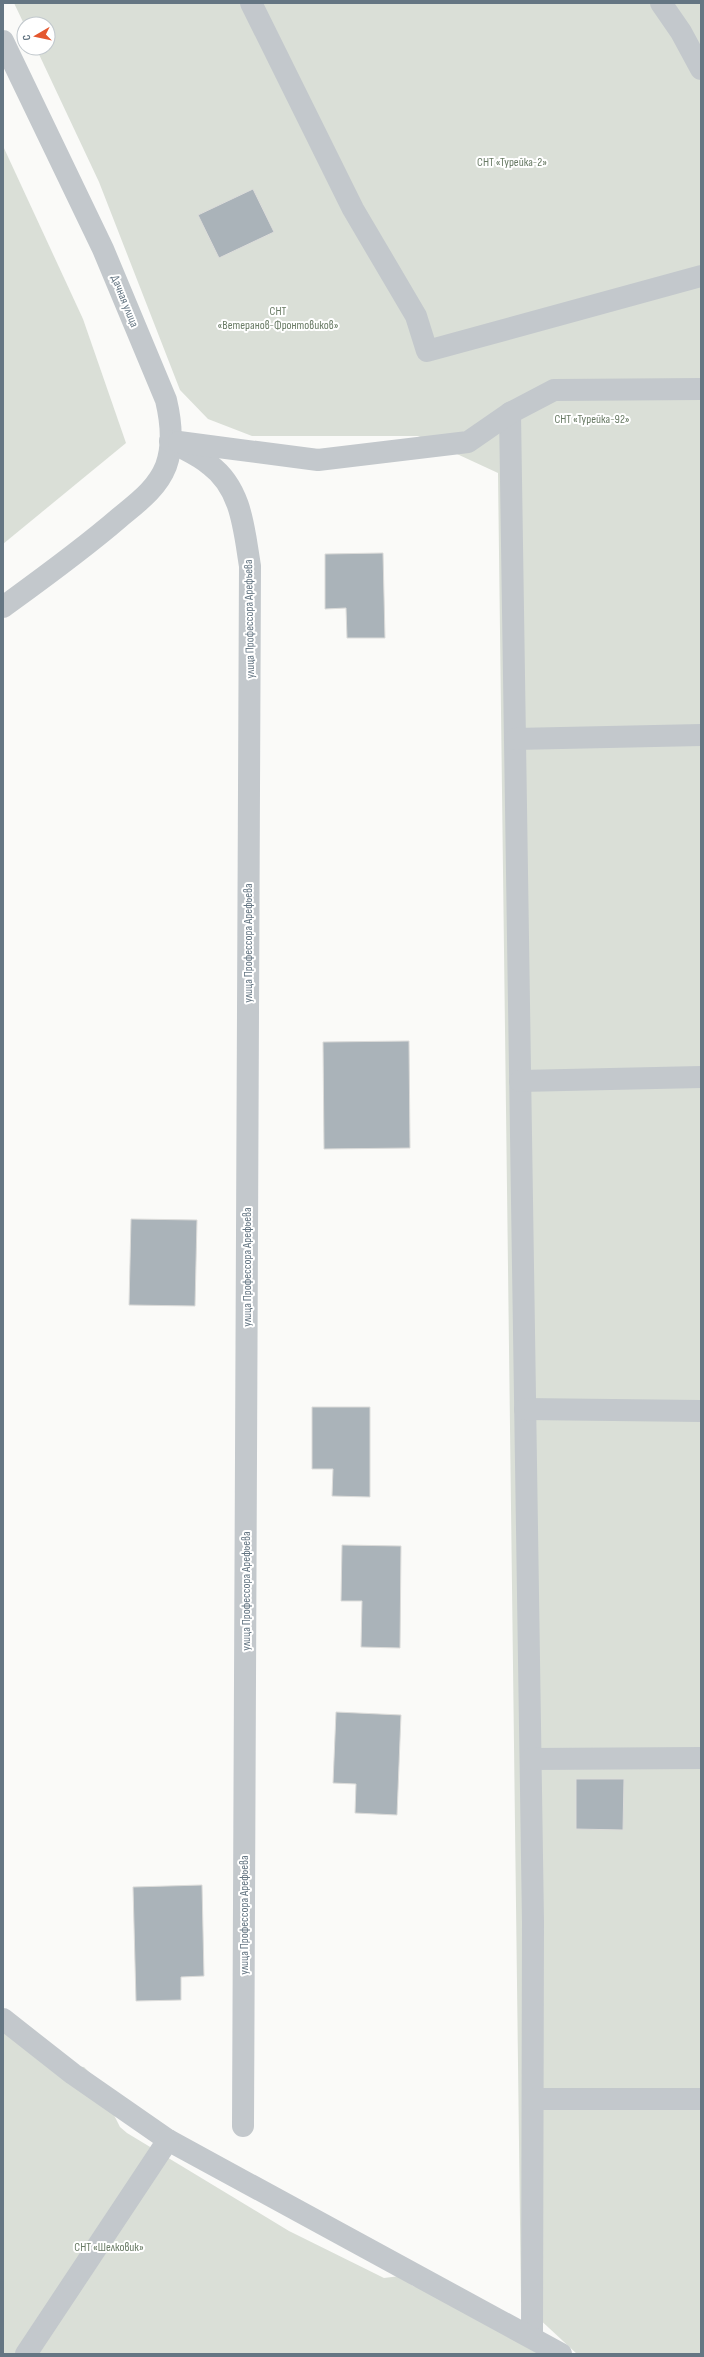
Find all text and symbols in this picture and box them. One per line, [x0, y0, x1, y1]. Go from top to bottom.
north arrow [16, 16, 56, 56]
text: С [20, 33, 33, 41]
park label: СНТ «Турейка-2» [477, 155, 547, 170]
street label: Дачная улица [107, 273, 142, 330]
park label: СНТ «Ветеранов-Фронтовиков» [218, 304, 339, 333]
park label: СНТ «Турейка-92» [554, 412, 630, 427]
street label: улица Профессора Арефьева [241, 559, 258, 679]
street label: улица Профессора Арефьева [241, 883, 256, 1003]
street label: улица Профессора Арефьева [240, 1207, 255, 1327]
street label: улица Профессора Арефьева [239, 1531, 254, 1651]
street label: улица Профессора Арефьева [237, 1855, 252, 1975]
park label: СНТ «Шелковик» [74, 2240, 144, 2255]

